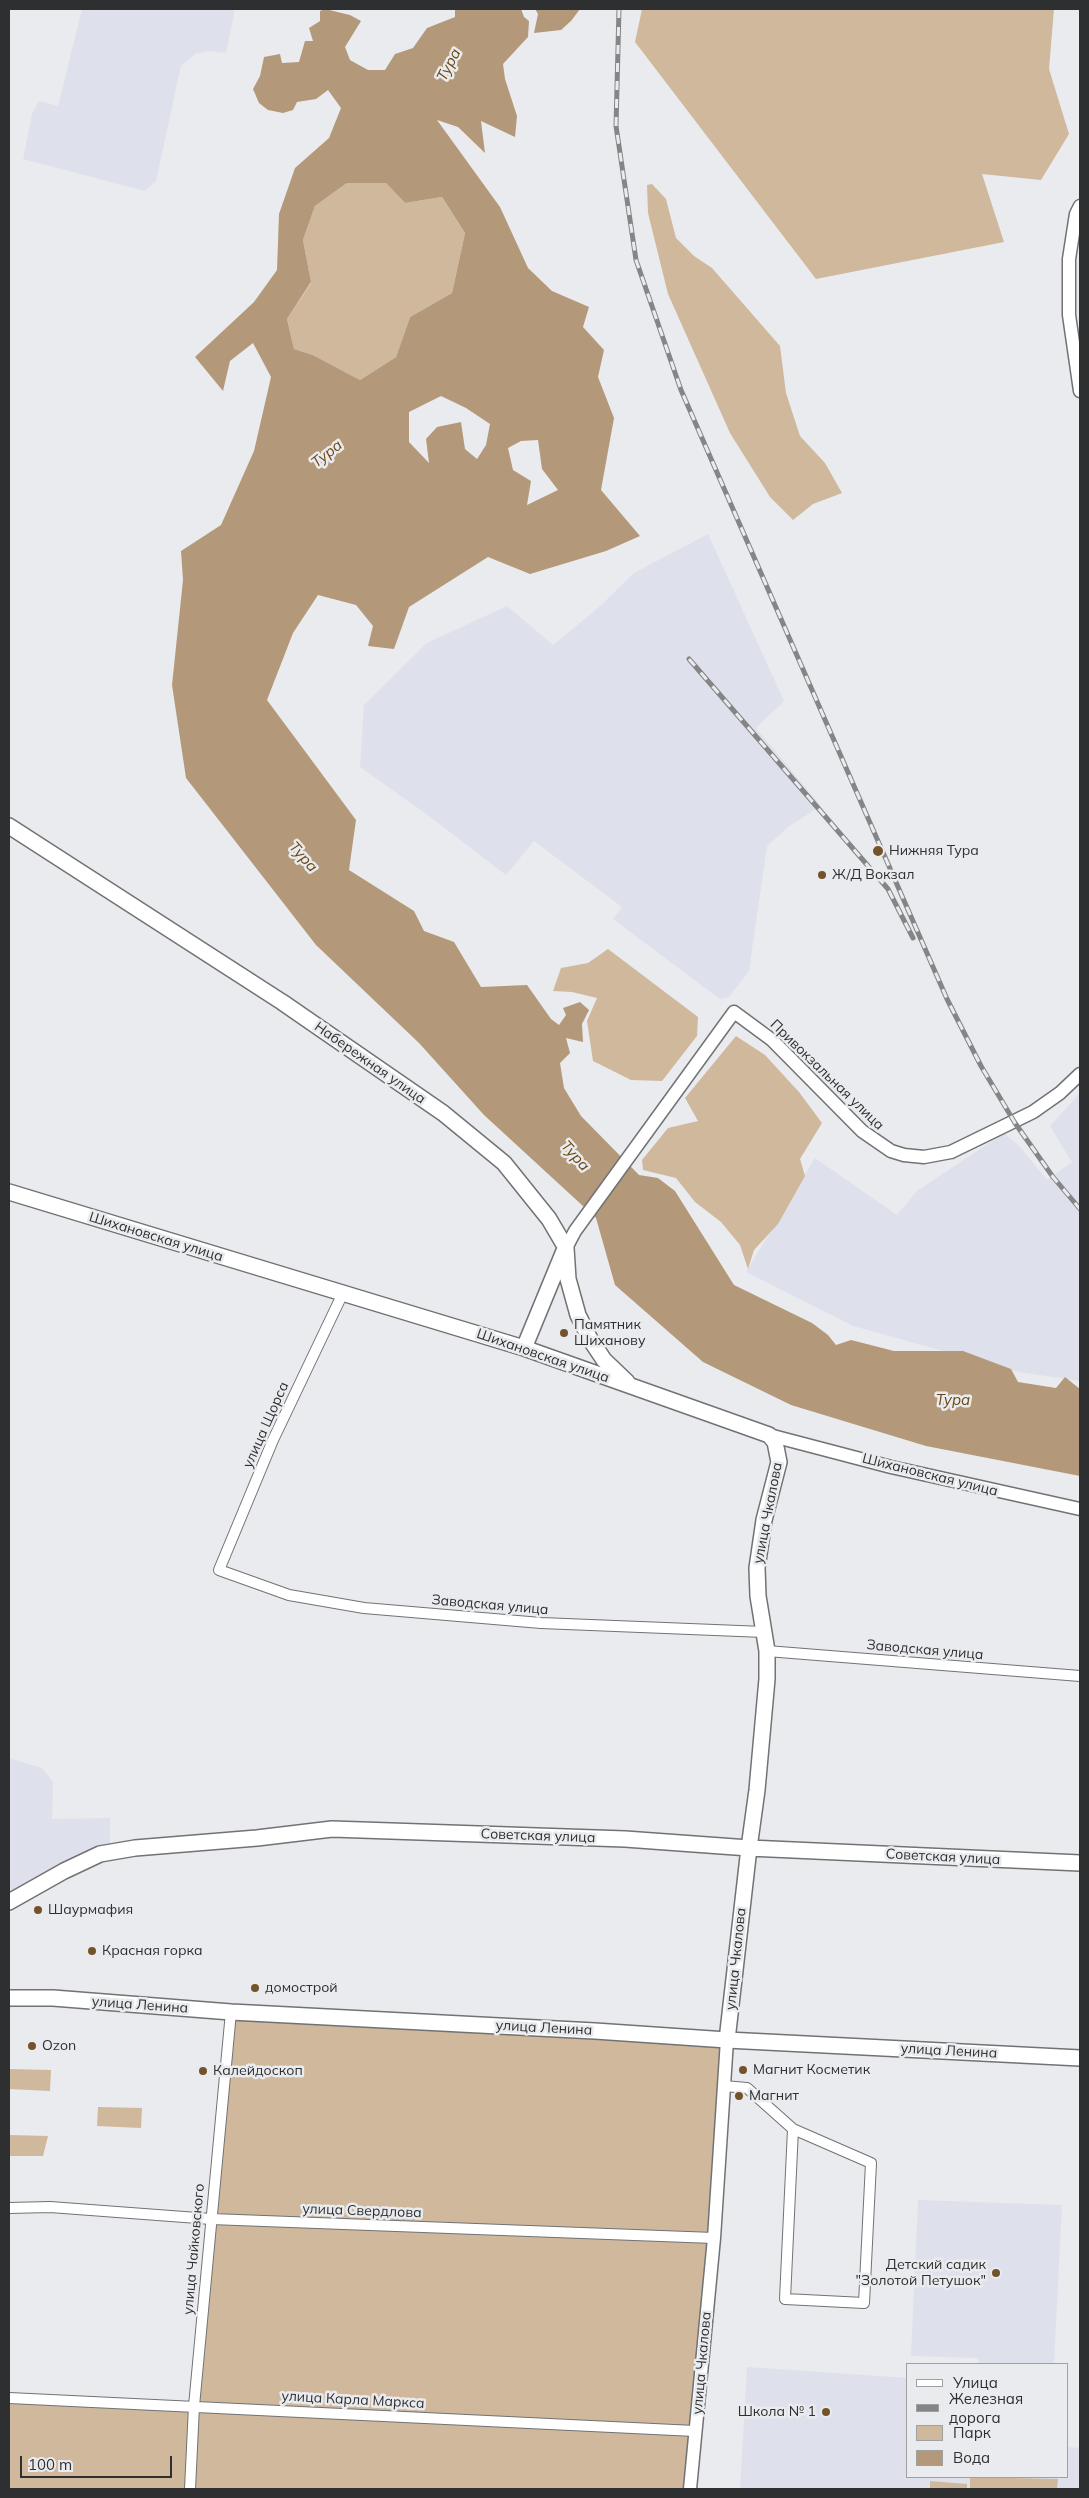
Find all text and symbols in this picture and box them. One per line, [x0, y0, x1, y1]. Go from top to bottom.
water label: Тура [433, 46, 465, 84]
water label: Тура [308, 436, 346, 472]
water label: Тура [285, 838, 321, 876]
place label: Нижняя Тура [889, 843, 979, 859]
marker: Нижняя Тура [871, 844, 885, 858]
place label: Ж/Д Вокзал [832, 867, 914, 883]
marker: Ж/Д Вокзал [816, 869, 828, 881]
street label: Привокзальная улица [767, 1016, 887, 1134]
street label: Набережная улица [311, 1018, 429, 1108]
water label: Тура [557, 1137, 593, 1175]
street label: Шихановская улица [87, 1209, 225, 1265]
place label: Памятник Шиханову [574, 1317, 645, 1350]
street label: Шихановская улица [474, 1325, 612, 1387]
marker: Памятник Шиханову [558, 1327, 570, 1339]
street label: улица Щорса [240, 1379, 292, 1471]
water label: Тура [936, 1391, 970, 1409]
street label: Шихановская улица [860, 1450, 1000, 1500]
street label: улица Чкалова [750, 1461, 786, 1565]
street label: Заводская улица [431, 1592, 549, 1618]
street label: Заводская улица [866, 1637, 984, 1663]
street label: Советская улица [480, 1826, 596, 1846]
street label: Советская улица [885, 1846, 1001, 1868]
place label: Шаурмафия [48, 1902, 133, 1918]
marker: Шаурмафия [32, 1904, 44, 1916]
street label: улица Чкалова [722, 1907, 750, 2011]
place label: Красная горка [102, 1943, 203, 1959]
marker: Красная горка [86, 1945, 98, 1957]
place label: домострой [265, 1980, 338, 1996]
marker: домострой [249, 1982, 261, 1994]
street label: улица Ленина [91, 1993, 189, 2017]
street label: улица Ленина [495, 2017, 593, 2039]
place label: Ozon [42, 2038, 76, 2054]
marker: Ozon [26, 2040, 38, 2052]
street label: улица Ленина [900, 2040, 998, 2062]
place label: Магнит Косметик [753, 2062, 870, 2078]
place label: Калейдоскоп [213, 2063, 303, 2079]
marker: Магнит Косметик [737, 2064, 749, 2076]
marker: Калейдоскоп [197, 2065, 209, 2077]
place label: Магнит [749, 2088, 799, 2104]
marker: Магнит [733, 2090, 745, 2102]
street label: улица Чайковского [180, 2183, 208, 2315]
street label: улица Свердлова [302, 2201, 422, 2221]
place label: Детский садик "Золотой Петушок" [856, 2257, 986, 2290]
marker: Детский садик "Золотой Петушок" [990, 2267, 1002, 2279]
street label: улица Чкалова [689, 2311, 715, 2415]
legend [906, 2363, 1069, 2478]
text: Улица [953, 2373, 998, 2392]
street label: улица Карла Маркса [281, 2388, 425, 2412]
text: Железная дорога [949, 2389, 1023, 2427]
place label: Школа № 1 [738, 2404, 816, 2420]
marker: Школа № 1 [820, 2406, 832, 2418]
text: Парк [953, 2423, 991, 2442]
scale bar [22, 2446, 175, 2478]
text: Вода [953, 2448, 990, 2467]
text: 100 m [28, 2455, 72, 2474]

